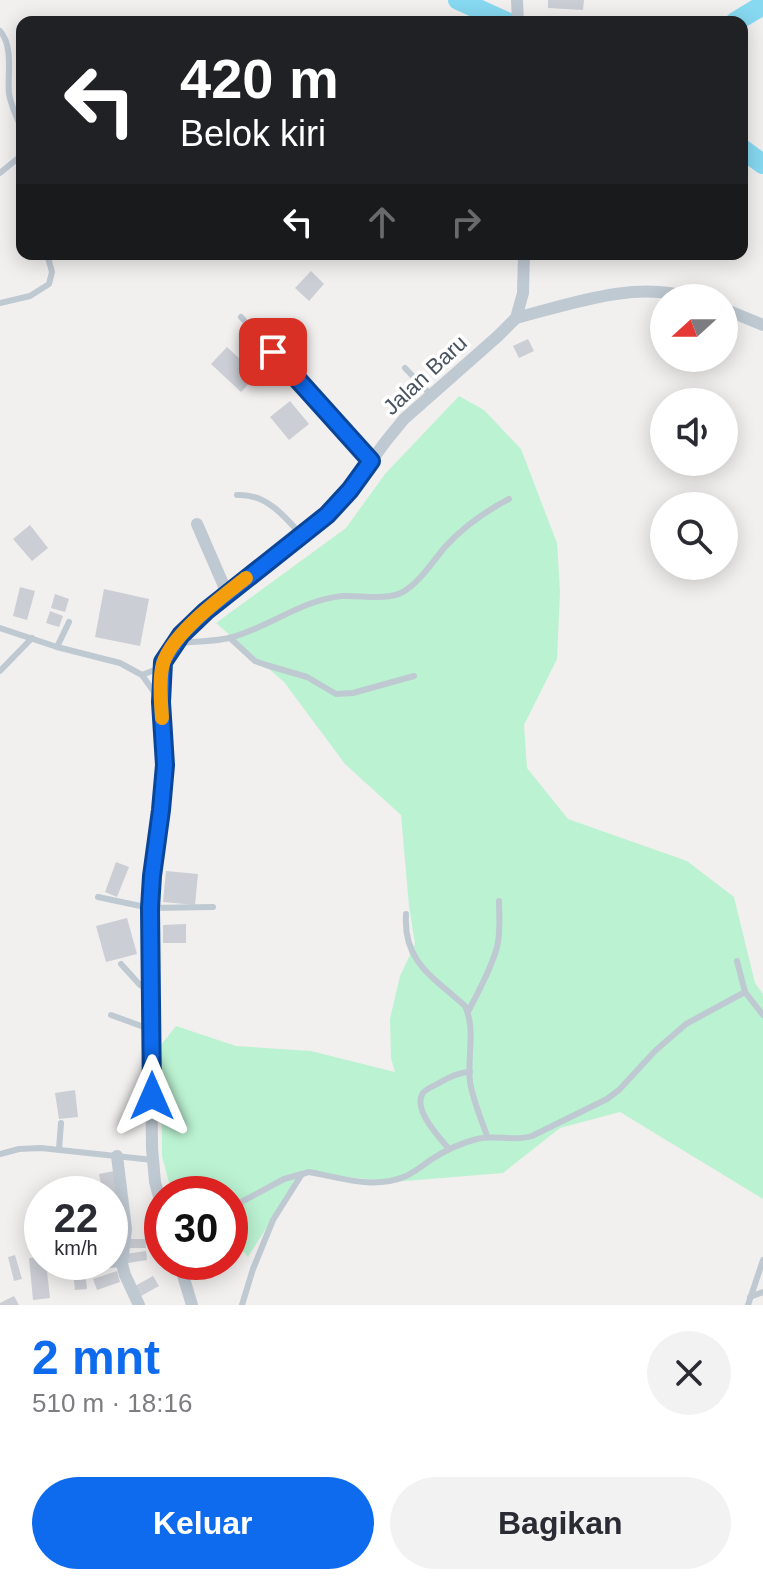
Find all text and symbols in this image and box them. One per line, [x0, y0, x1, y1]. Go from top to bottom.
text: 420 m [180, 47, 339, 110]
icon: left [48, 48, 152, 152]
text: Belok kiri [180, 113, 326, 154]
icon: left [276, 200, 320, 244]
icon: ahead [360, 200, 404, 244]
icon: right [444, 200, 488, 244]
north arrow [650, 284, 738, 372]
map controls [650, 284, 738, 580]
pin [239, 318, 307, 386]
icon: arrive [251, 330, 295, 374]
street label: Jalan Baru [378, 330, 472, 420]
button: sound [650, 388, 738, 476]
button: search [650, 492, 738, 580]
position arrow [110, 1054, 194, 1138]
speed limit sign: 30 [144, 1176, 248, 1280]
text: 22 [54, 1196, 98, 1240]
text: km/h [54, 1237, 98, 1259]
text: 2 mnt [32, 1331, 160, 1384]
button: close [647, 1331, 731, 1415]
text: 510 m · 18:16 [32, 1388, 192, 1418]
button: Keluar [32, 1477, 374, 1569]
button: Bagikan [390, 1477, 731, 1569]

